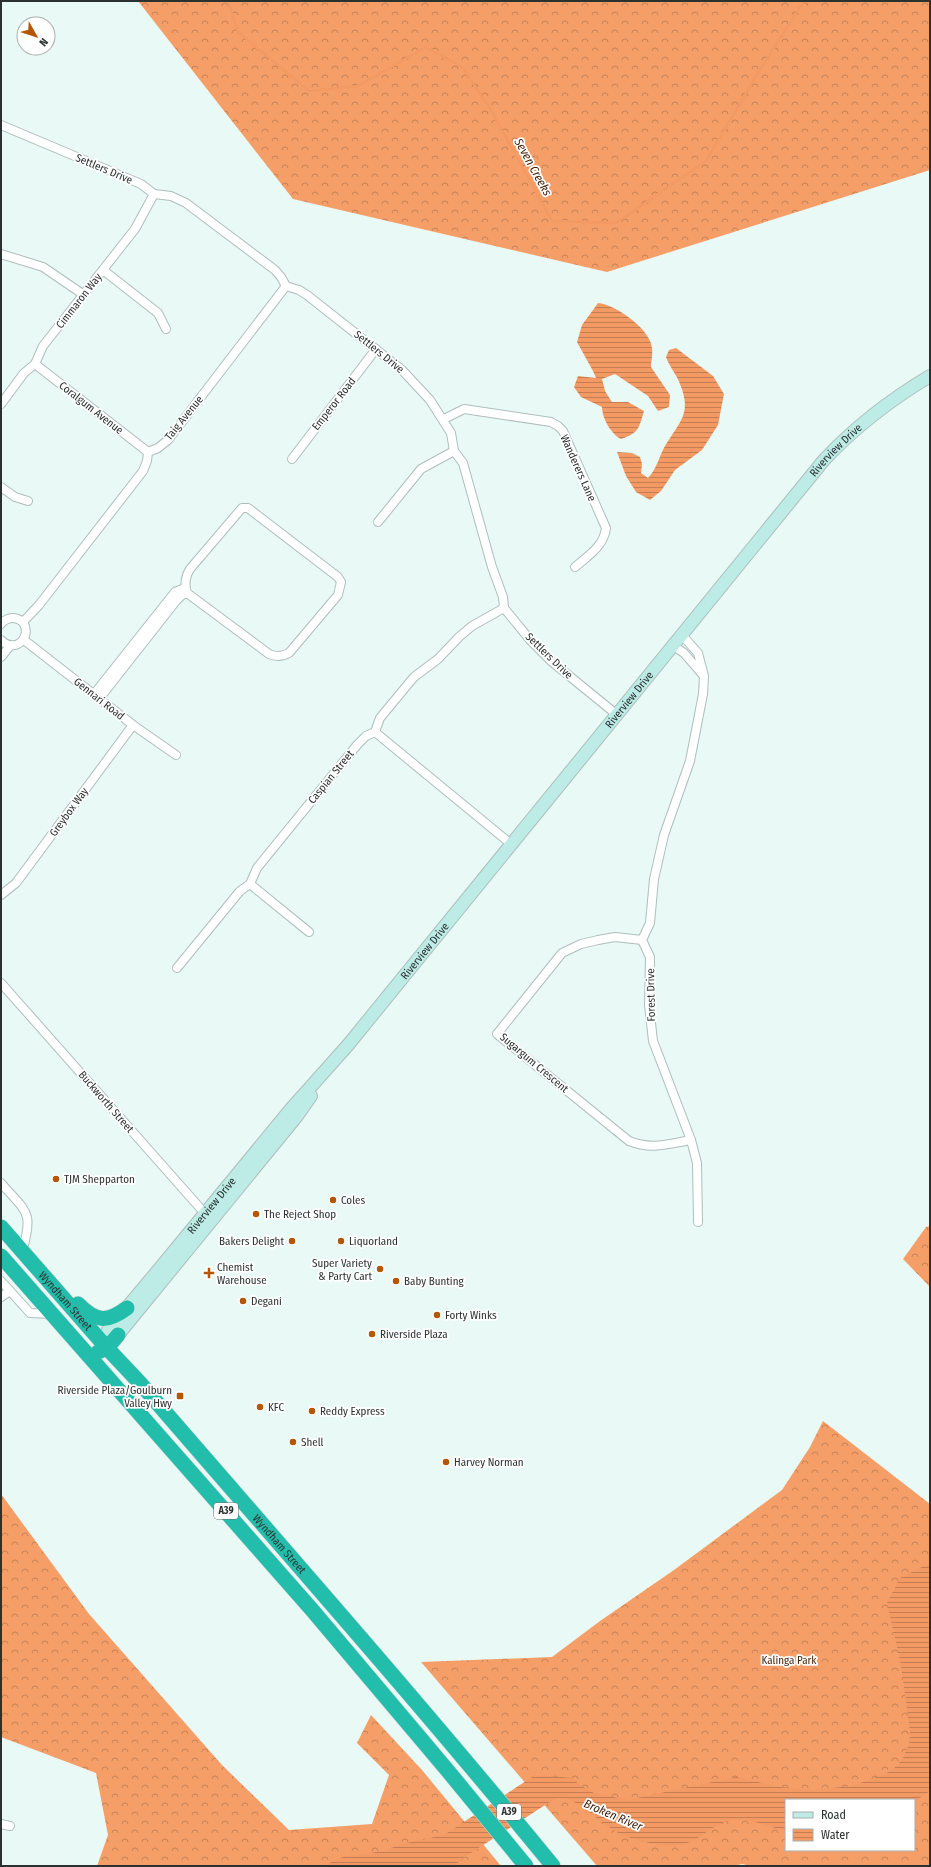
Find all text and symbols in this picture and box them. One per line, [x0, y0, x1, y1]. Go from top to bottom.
north arrow [16, 16, 56, 56]
text: N [36, 35, 51, 49]
water label: Seven Creeks [511, 135, 555, 198]
street label: Settlers Drive [74, 151, 134, 187]
street label: Cimmaron Way [53, 271, 105, 331]
street label: Settlers Drive [351, 328, 407, 376]
street label: Emperor Road [309, 375, 359, 433]
street label: Coralgum Avenue [56, 379, 126, 437]
street label: Taig Avenue [162, 393, 206, 443]
street label: Riverview Drive [807, 421, 864, 479]
street label: Wanderers Lane [557, 433, 599, 503]
street label: Settlers Drive [523, 630, 575, 682]
street label: Riverview Drive [602, 669, 656, 730]
street label: Gennari Road [71, 675, 127, 723]
street label: Caspian Street [306, 747, 357, 806]
street label: Greybox Way [47, 785, 91, 839]
street label: Riverview Drive [398, 920, 451, 982]
street label: Forest Drive [644, 968, 658, 1022]
street label: Sugargum Crescent [497, 1031, 571, 1096]
street label: Buckworth Street [76, 1069, 137, 1136]
place label: TJM Shepparton [64, 1173, 135, 1186]
marker: TJM Shepparton [51, 1174, 61, 1184]
street label: Riverview Drive [185, 1175, 239, 1236]
place label: Coles [341, 1194, 365, 1207]
marker: Coles [328, 1195, 338, 1205]
place label: The Reject Shop [264, 1208, 336, 1221]
marker: The Reject Shop [251, 1209, 261, 1219]
place label: Bakers Delight [219, 1235, 284, 1248]
place label: Liquorland [349, 1235, 398, 1248]
marker: Bakers Delight [287, 1236, 297, 1246]
marker: Liquorland [336, 1236, 346, 1246]
place label: Super Variety & Party Cart [312, 1257, 372, 1283]
place label: Chemist Warehouse [217, 1261, 267, 1287]
marker: Super Variety & Party Cart [375, 1264, 385, 1274]
marker: Chemist Warehouse [204, 1268, 214, 1278]
street label: Wyndham Street [36, 1269, 95, 1333]
place label: Baby Bunting [404, 1275, 464, 1288]
marker: Baby Bunting [391, 1276, 401, 1286]
place label: Degani [251, 1295, 282, 1308]
marker: Degani [238, 1296, 248, 1306]
place label: Forty Winks [445, 1309, 497, 1322]
marker: Forty Winks [432, 1310, 442, 1320]
place label: Riverside Plaza [380, 1328, 448, 1341]
marker: Riverside Plaza [367, 1329, 377, 1339]
place label: Riverside Plaza/Goulburn Valley Hwy [57, 1384, 172, 1410]
marker: Riverside Plaza/Goulburn Valley Hwy [175, 1391, 185, 1401]
place label: KFC [268, 1401, 284, 1414]
marker: KFC [255, 1402, 265, 1412]
place label: Reddy Express [320, 1405, 385, 1418]
marker: Reddy Express [307, 1406, 317, 1416]
place label: Shell [301, 1436, 324, 1449]
marker: Shell [288, 1437, 298, 1447]
place label: Harvey Norman [454, 1456, 524, 1469]
marker: Harvey Norman [441, 1457, 451, 1467]
road number: A39 [214, 1503, 238, 1519]
street label: Wyndham Street [250, 1512, 309, 1576]
park label: Kalinga Park [762, 1654, 817, 1667]
water label: Broken River [582, 1796, 645, 1834]
legend [785, 1799, 915, 1851]
road number: A39 [497, 1804, 521, 1820]
text: Road [821, 1808, 846, 1822]
text: Water [821, 1828, 850, 1842]

